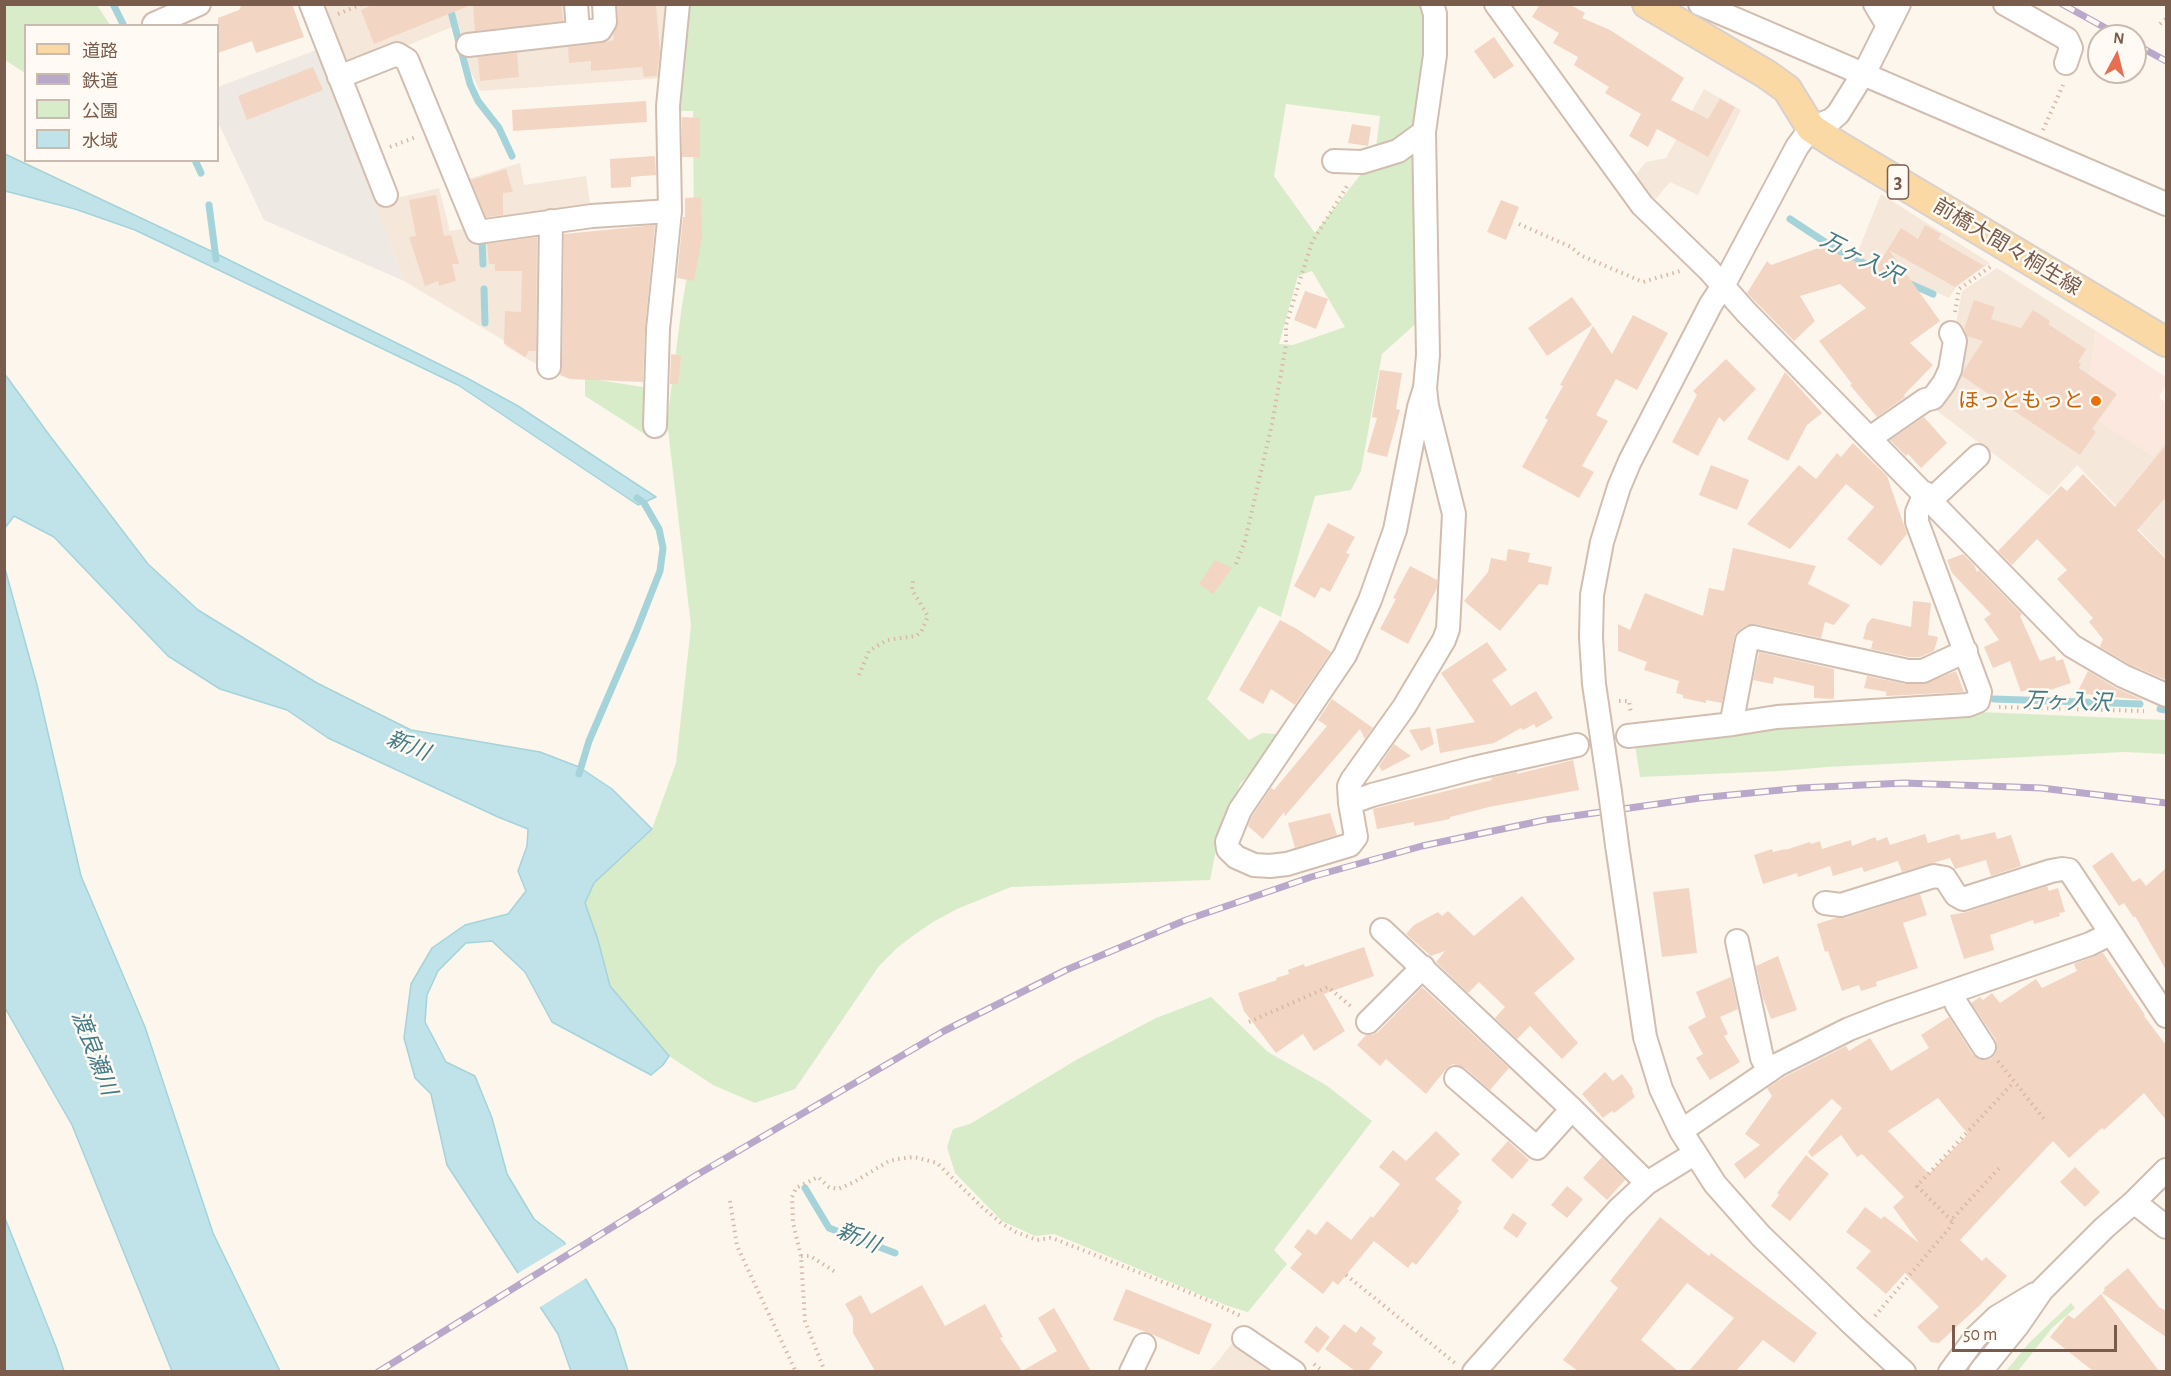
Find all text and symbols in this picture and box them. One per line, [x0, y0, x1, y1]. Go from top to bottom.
legend [24, 24, 219, 162]
north arrow [2087, 24, 2147, 84]
text: N [2112, 30, 2125, 47]
text: 道路 [82, 43, 118, 61]
text: 鉄道 [82, 73, 118, 91]
text: 公園 [82, 103, 118, 121]
text: 水域 [82, 133, 118, 151]
road number: 3 [1888, 165, 1908, 199]
street label: 前橋大間々桐生線 [1929, 193, 2085, 301]
water label: 万ヶ入沢 [1816, 226, 1906, 290]
place label: ほっともっと [1958, 388, 2084, 414]
marker: ほっともっと [2089, 394, 2103, 408]
water label: 万ヶ入沢 [2023, 687, 2111, 717]
water label: 新川 [383, 726, 433, 766]
water label: 渡良瀬川 [66, 1007, 122, 1099]
water label: 新川 [833, 1217, 883, 1259]
scale bar [1955, 1313, 2120, 1351]
text: 50 m [1963, 1326, 1997, 1344]

